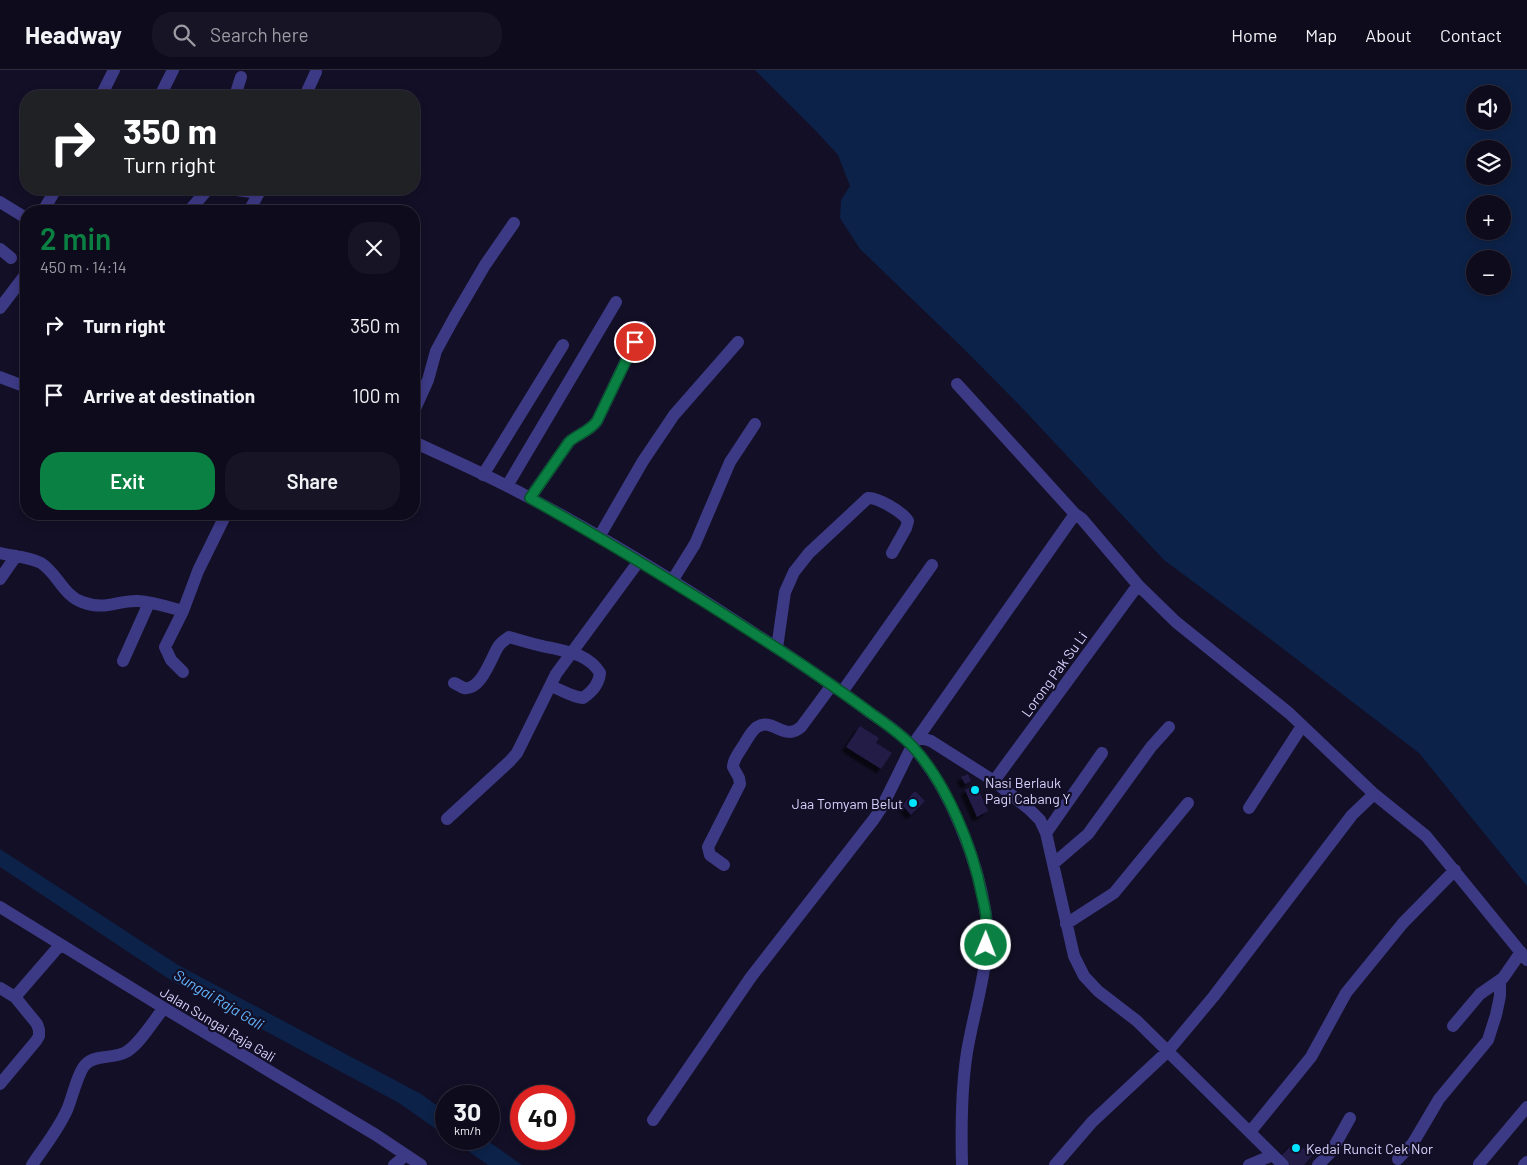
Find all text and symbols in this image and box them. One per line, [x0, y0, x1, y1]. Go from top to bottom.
search box [152, 12, 502, 57]
text: Headway [25, 20, 122, 49]
icon: search [170, 21, 198, 49]
text: Search here [210, 23, 309, 46]
text: Home [1231, 24, 1277, 46]
text: Map [1305, 24, 1337, 46]
text: About [1365, 24, 1412, 46]
text: Contact [1440, 24, 1502, 46]
map controls [1466, 85, 1511, 295]
button: sound [1466, 85, 1511, 130]
text: 350 m [123, 109, 217, 151]
icon: right [40, 110, 105, 175]
button: layers [1466, 140, 1511, 185]
text: Turn right [123, 151, 216, 177]
button: + [1466, 195, 1511, 240]
text: 2 min [40, 220, 111, 256]
button: close [348, 222, 400, 274]
button: − [1466, 250, 1511, 295]
text: 450 m · 14:14 [40, 257, 127, 276]
icon: right [40, 311, 68, 339]
text: Turn right [83, 314, 165, 337]
text: 350 m [350, 314, 400, 337]
pin [614, 321, 656, 363]
icon: arrive [621, 328, 649, 356]
icon: arrive [40, 381, 68, 409]
text: Arrive at destination [83, 384, 255, 407]
text: 100 m [352, 384, 400, 407]
button: Exit [40, 452, 215, 510]
button: Share [225, 452, 400, 510]
street label: Lorong Pak Su Li [1017, 628, 1091, 720]
place label: Nasi Berlauk Pagi Cabang Y [985, 774, 1070, 807]
marker: Nasi Berlauk Pagi Cabang Y [969, 784, 981, 796]
place label: Jaa Tomyam Belut [792, 795, 903, 812]
marker: Jaa Tomyam Belut [907, 797, 919, 809]
position arrow [959, 918, 1011, 970]
water label: Sungai Raja Gali [171, 965, 267, 1033]
street label: Jalan Sungai Raja Gali [157, 983, 279, 1065]
speed limit sign: 40 [510, 1085, 575, 1150]
text: 30 [454, 1096, 481, 1126]
text: km/h [454, 1123, 481, 1137]
place label: Kedai Runcit Cek Nor [1306, 1140, 1433, 1157]
marker: Kedai Runcit Cek Nor [1290, 1142, 1302, 1154]

